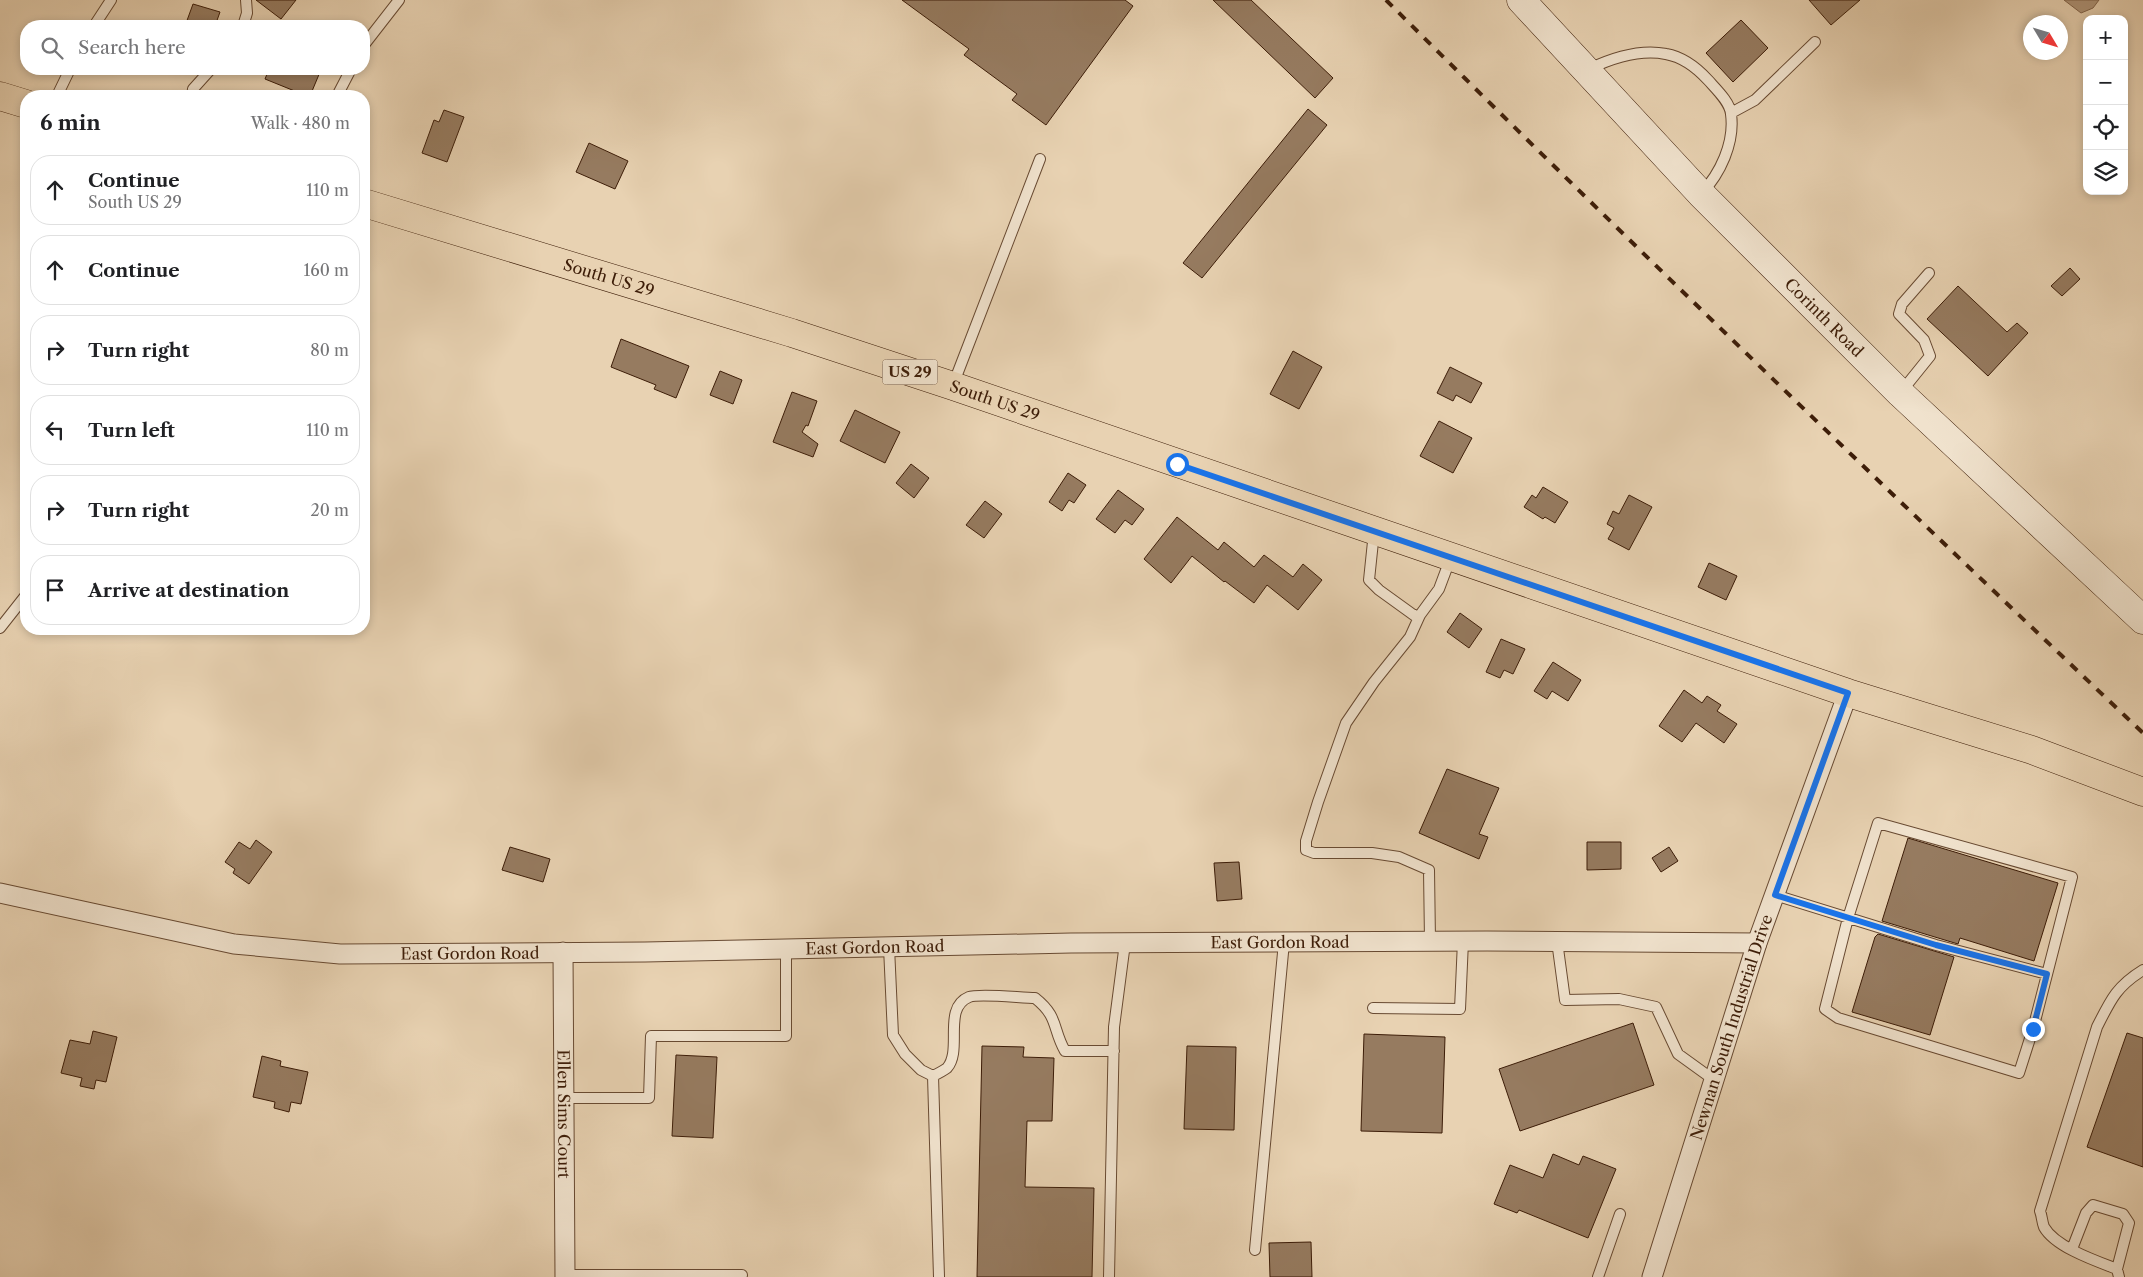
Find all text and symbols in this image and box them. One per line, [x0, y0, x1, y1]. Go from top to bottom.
north arrow [2023, 15, 2068, 60]
map controls [2083, 15, 2128, 195]
button: + [2083, 15, 2128, 60]
search box [20, 20, 370, 75]
icon: search [38, 34, 66, 62]
text: Search here [78, 36, 186, 59]
button: − [2083, 60, 2128, 105]
button: locate [2083, 105, 2128, 150]
text: 6 min [40, 110, 101, 135]
text: Walk · 480 m [251, 113, 350, 133]
button: layers [2083, 150, 2128, 195]
text: Continue [88, 169, 180, 192]
icon: ahead [41, 176, 69, 204]
text: 110 m [306, 180, 349, 200]
text: South US 29 [88, 192, 182, 212]
street label: South US 29 [561, 254, 657, 301]
icon: ahead [41, 256, 69, 284]
text: Continue [88, 259, 180, 282]
text: 160 m [304, 260, 349, 280]
street label: Corinth Road [1781, 274, 1868, 361]
icon: right [41, 336, 69, 364]
text: Turn right [88, 339, 189, 362]
text: 80 m [310, 340, 349, 360]
road number: US 29 [882, 360, 938, 384]
street label: South US 29 [947, 376, 1042, 425]
icon: left [41, 416, 69, 444]
text: Turn left [88, 419, 175, 442]
text: 110 m [306, 420, 349, 440]
route start [1166, 453, 1189, 476]
icon: right [41, 496, 69, 524]
text: Turn right [88, 499, 189, 522]
text: 20 m [310, 500, 349, 520]
icon: arrive [41, 576, 69, 604]
text: Arrive at destination [88, 579, 289, 602]
street label: Newnan South Industrial Drive [1686, 912, 1777, 1142]
street label: East Gordon Road [1210, 932, 1350, 952]
street label: East Gordon Road [805, 936, 945, 959]
street label: East Gordon Road [400, 943, 540, 964]
route end [2022, 1018, 2045, 1041]
street label: Ellen Sims Court [554, 1049, 574, 1179]

